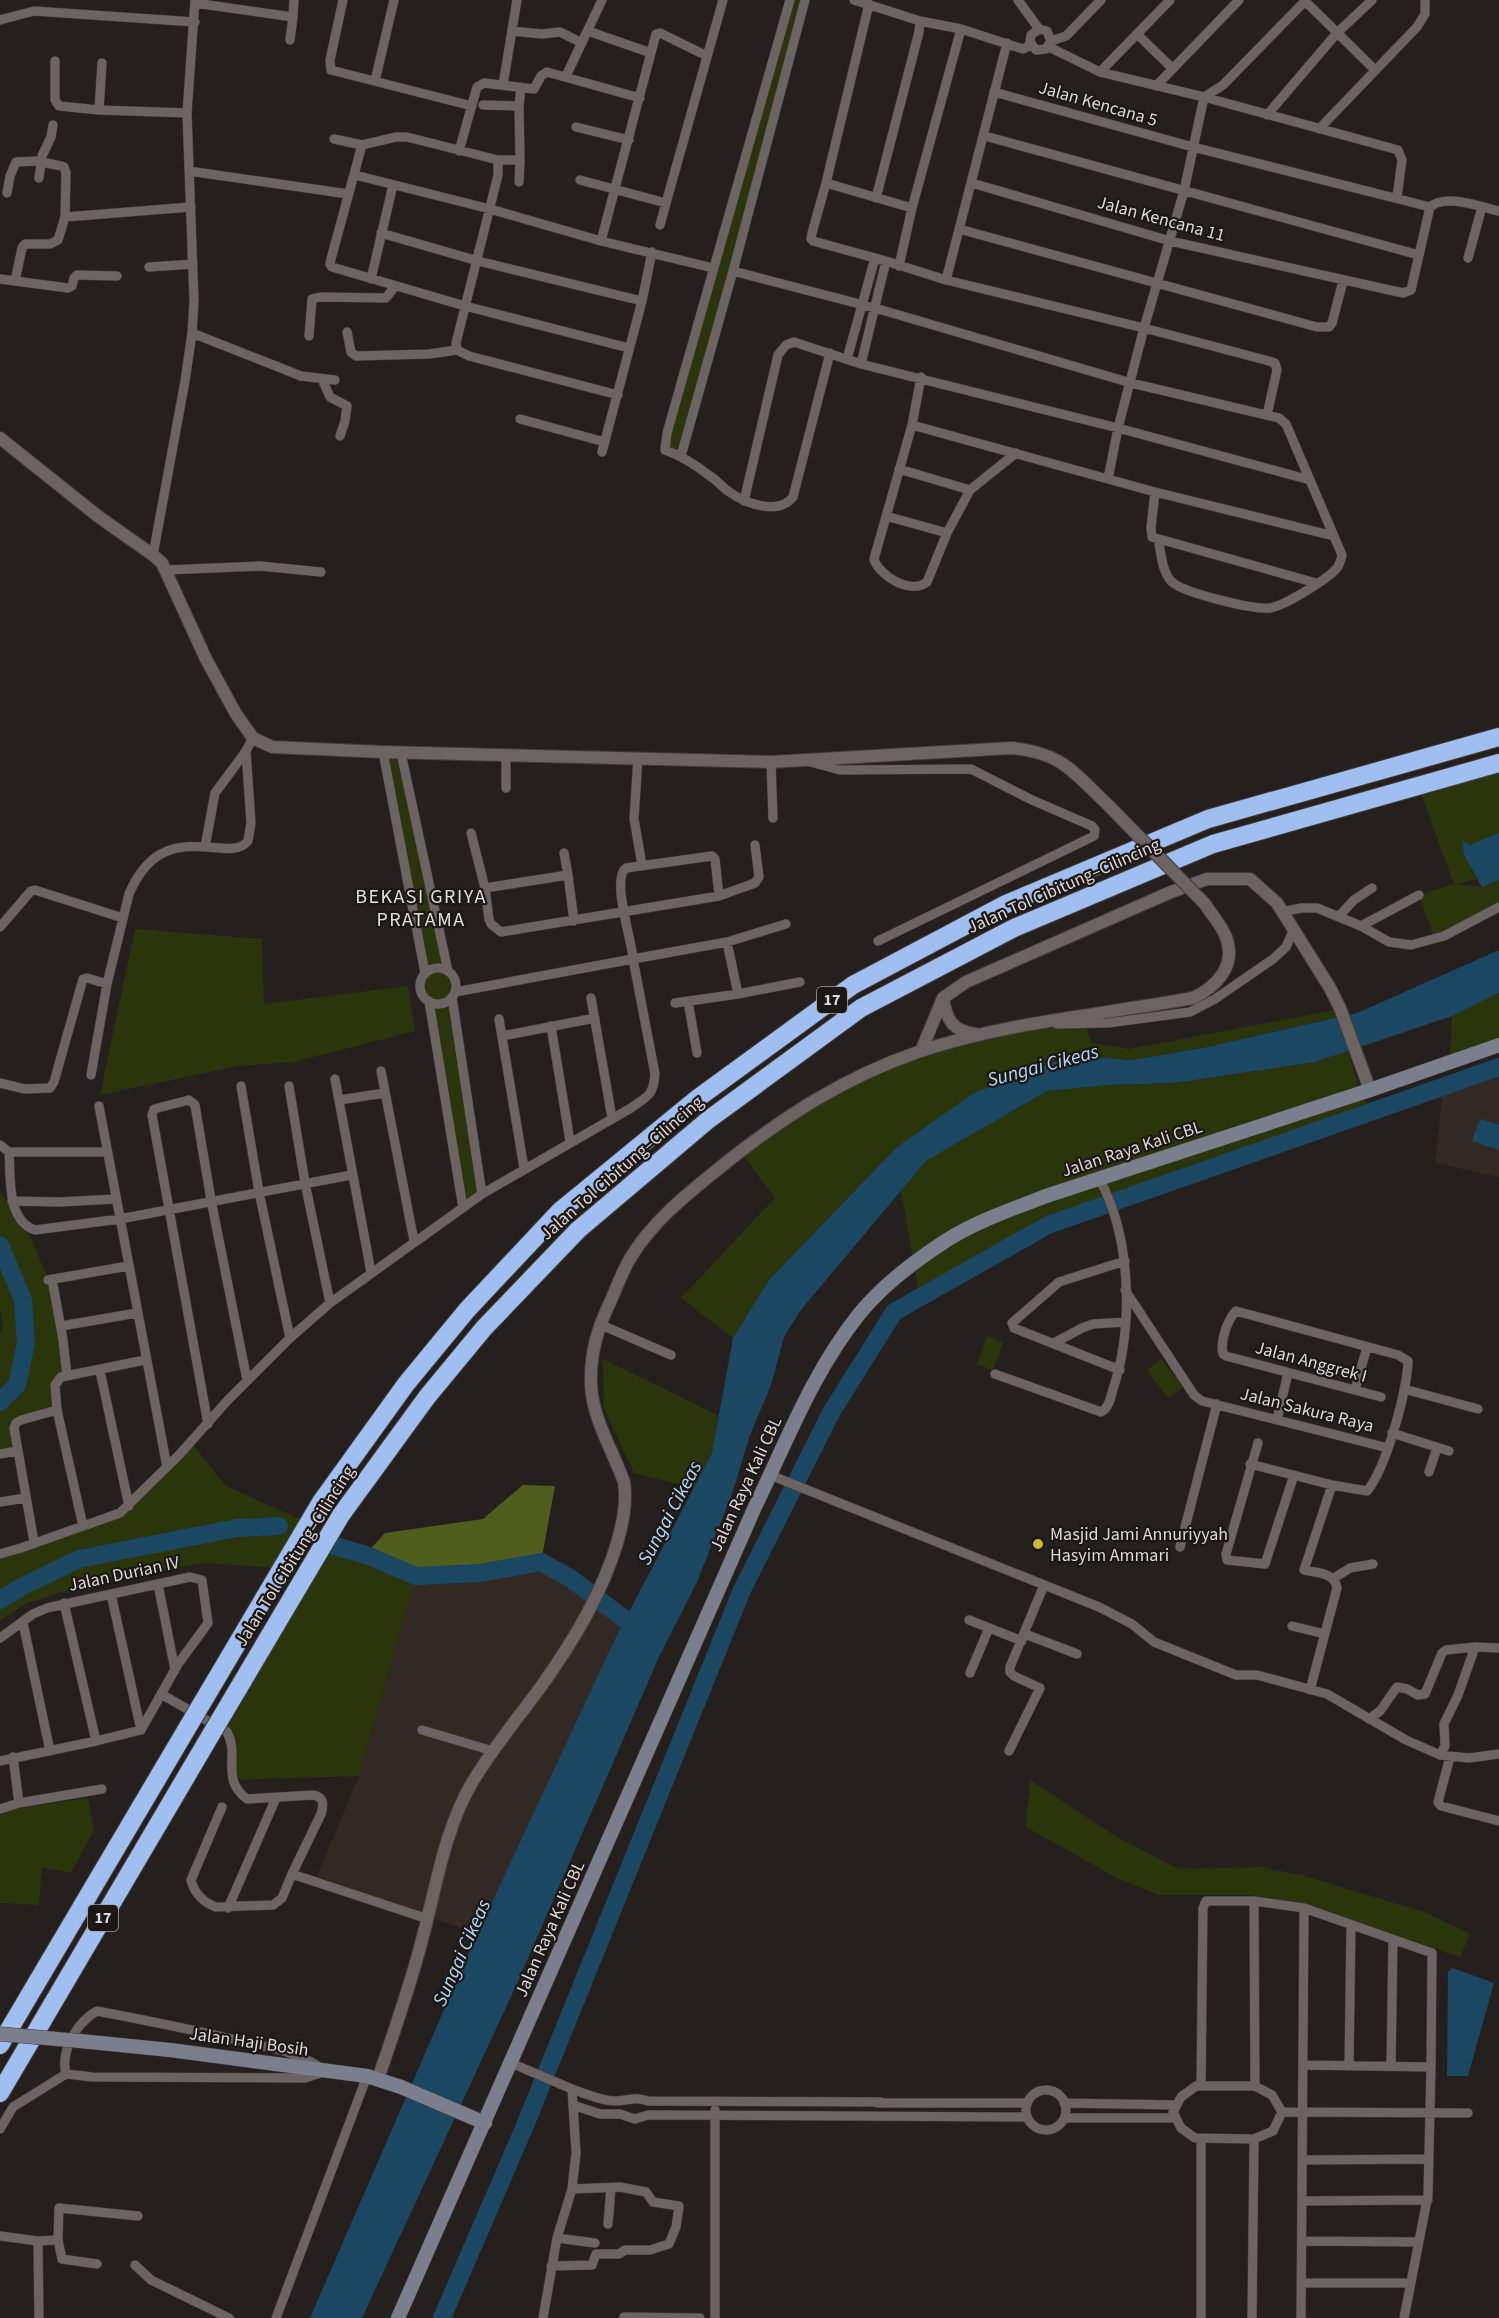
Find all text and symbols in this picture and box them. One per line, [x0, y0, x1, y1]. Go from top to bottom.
street label: Jalan Kencana 5 [1036, 75, 1160, 133]
street label: Jalan Kencana 11 [1094, 190, 1228, 248]
street label: Jalan Tol Cibitung–Cilincing [964, 832, 1164, 940]
district label: BEKASI GRIYA PRATAMA [355, 883, 487, 934]
road number: 17 [817, 987, 847, 1013]
water label: Sungai Cikeas [984, 1038, 1102, 1094]
street label: Jalan Tol Cibitung–Cilincing [535, 1090, 709, 1246]
street label: Jalan Raya Kali CBL [1058, 1114, 1206, 1184]
street label: Jalan Anggrek I [1252, 1335, 1370, 1389]
street label: Jalan Sakura Raya [1238, 1381, 1376, 1439]
street label: Jalan Raya Kali CBL [704, 1412, 788, 1556]
water label: Sungai Cikeas [631, 1456, 709, 1570]
street label: Jalan Tol Cibitung–Cilincing [229, 1461, 361, 1651]
place label: Masjid Jami Annuriyyah Hasyim Ammari [1050, 1522, 1228, 1568]
marker: Masjid Jami Annuriyyah Hasyim Ammari [1031, 1537, 1045, 1551]
street label: Jalan Durian IV [66, 1550, 183, 1598]
street label: Jalan Raya Kali CBL [509, 1857, 591, 2001]
water label: Sungai Cikeas [426, 1895, 498, 2011]
road number: 17 [88, 1905, 118, 1931]
street label: Jalan Haji Bosih [188, 2021, 310, 2063]

